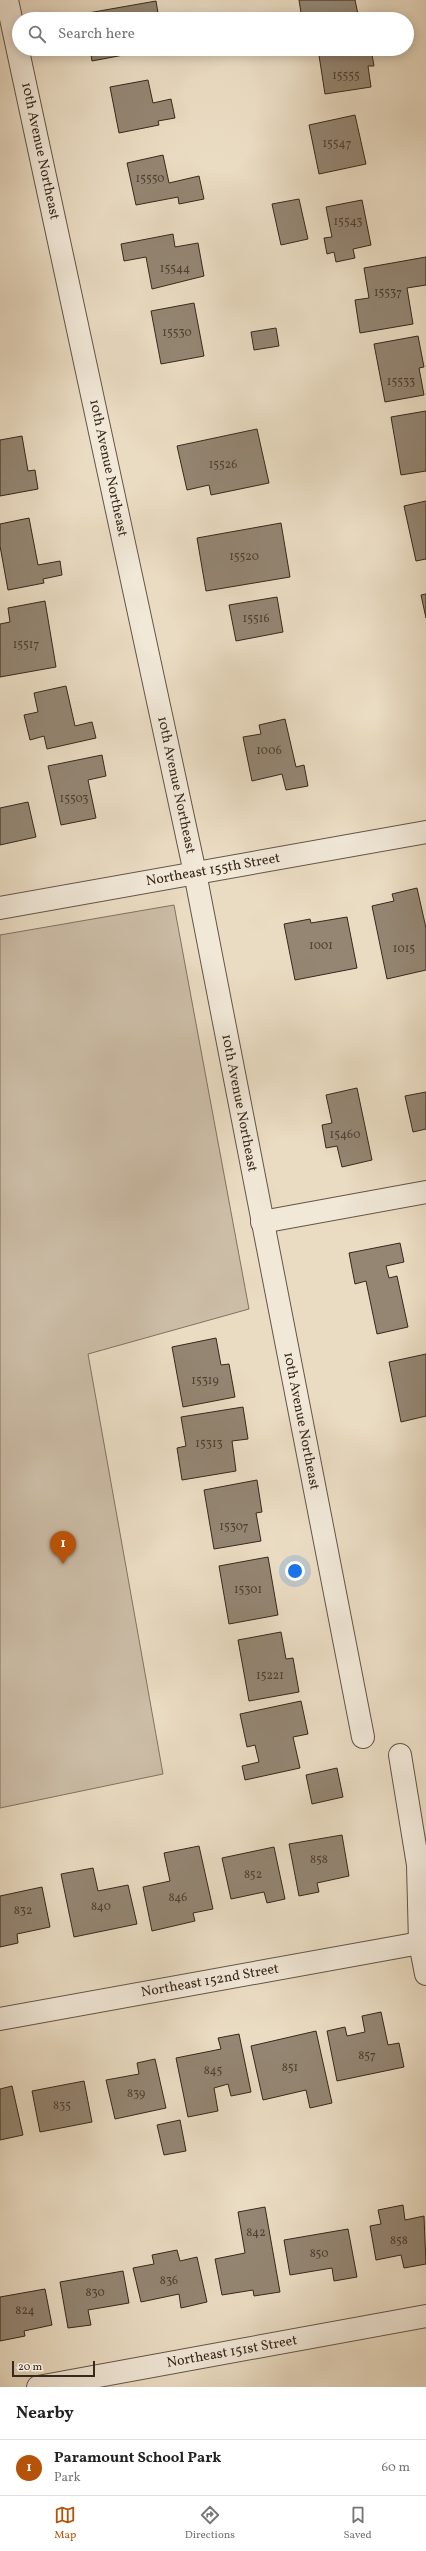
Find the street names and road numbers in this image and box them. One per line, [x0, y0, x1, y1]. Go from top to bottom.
street label: 10th Avenue Northeast [16, 81, 64, 222]
street label: 10th Avenue Northeast [84, 398, 132, 539]
street label: 10th Avenue Northeast [152, 715, 200, 856]
street label: Northeast 155th Street [144, 849, 282, 891]
street label: 10th Avenue Northeast [216, 1032, 262, 1174]
street label: 10th Avenue Northeast [278, 1350, 324, 1492]
street label: Northeast 152nd Street [140, 1960, 281, 2002]
street label: Northeast 151st Street [165, 2331, 299, 2373]

